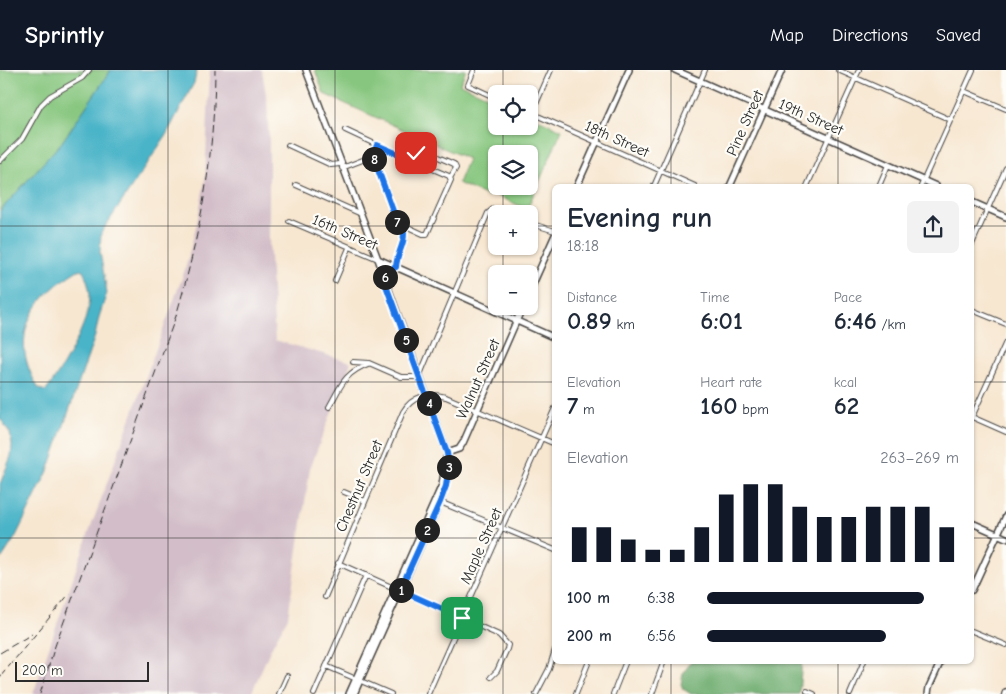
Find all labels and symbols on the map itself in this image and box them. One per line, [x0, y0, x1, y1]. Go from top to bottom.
street label: Pine Street [723, 87, 768, 159]
street label: 19th Street [776, 95, 847, 140]
street label: 18th Street [582, 117, 653, 161]
pin [395, 132, 437, 174]
pin: 8 [362, 146, 386, 172]
street label: 16th Street [310, 210, 381, 254]
pin: 7 [384, 210, 410, 234]
pin: 6 [372, 264, 398, 290]
pin: 5 [394, 328, 418, 352]
street label: Walnut Street [452, 335, 504, 422]
pin: 4 [416, 390, 442, 416]
street label: Chestnut Street [332, 437, 387, 535]
pin: 3 [436, 454, 462, 480]
street label: Maple Street [456, 504, 506, 587]
pin: 2 [414, 518, 440, 542]
pin: 1 [388, 578, 414, 602]
pin [441, 597, 483, 639]
scale bar [15, 659, 149, 682]

